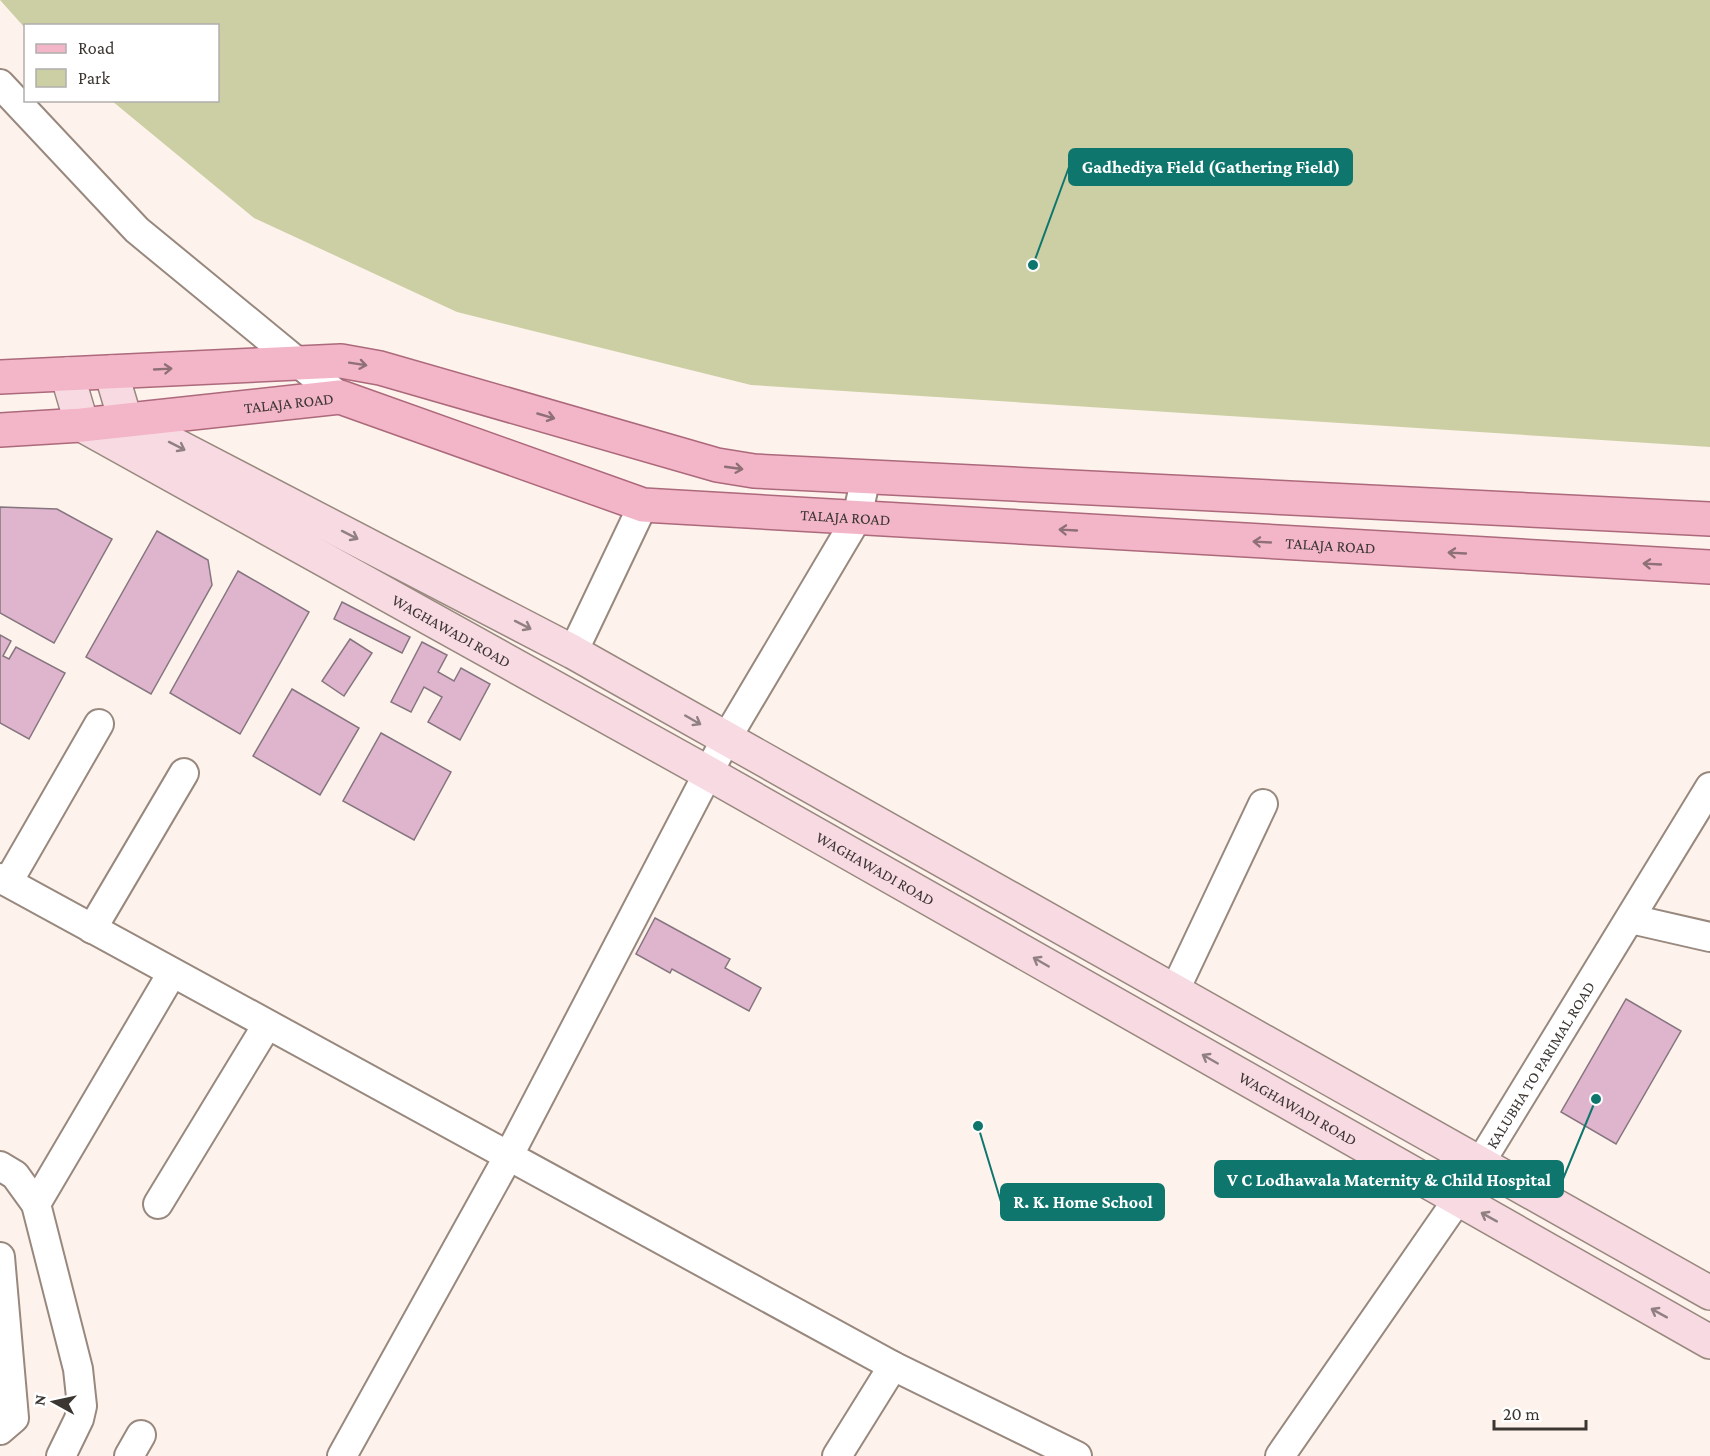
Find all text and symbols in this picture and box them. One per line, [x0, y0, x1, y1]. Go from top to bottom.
legend [24, 24, 219, 102]
text: Road [78, 38, 115, 58]
text: Park [78, 68, 110, 88]
callout: Gadhediya Field (Gathering Field) [1069, 149, 1352, 185]
text: Gadhediya Field (Gathering Field) [1082, 157, 1340, 178]
one-way arrow [348, 359, 367, 370]
one-way arrow [153, 364, 173, 375]
street label: TALAJA ROAD [243, 390, 334, 416]
one-way arrow [536, 411, 555, 422]
one-way arrow [167, 440, 185, 452]
one-way arrow [723, 462, 743, 473]
street label: TALAJA ROAD [800, 506, 891, 528]
one-way arrow [1058, 525, 1078, 536]
one-way arrow [340, 530, 358, 542]
street label: TALAJA ROAD [1285, 534, 1376, 557]
one-way arrow [1253, 536, 1273, 547]
one-way arrow [1447, 547, 1467, 558]
one-way arrow [1642, 558, 1662, 569]
street label: WAGHAWADI ROAD [389, 591, 514, 671]
one-way arrow [513, 620, 531, 631]
one-way arrow [684, 714, 701, 726]
street label: WAGHAWADI ROAD [813, 828, 937, 909]
one-way arrow [1032, 956, 1050, 967]
street label: KALUBHA TO PARIMAL ROAD [1483, 978, 1598, 1152]
one-way arrow [1202, 1052, 1219, 1064]
street label: WAGHAWADI ROAD [1236, 1068, 1360, 1149]
callout: V C Lodhawala Maternity & Child Hospital [1215, 1161, 1563, 1197]
text: V C Lodhawala Maternity & Child Hospital [1226, 1170, 1551, 1190]
callout: R. K. Home School [1001, 1184, 1164, 1220]
text: R. K. Home School [1013, 1192, 1153, 1212]
one-way arrow [1481, 1211, 1498, 1223]
one-way arrow [1651, 1307, 1668, 1319]
north arrow [24, 1372, 84, 1432]
text: N [30, 1393, 49, 1407]
scale bar [1494, 1393, 1586, 1431]
text: 20 m [1503, 1404, 1540, 1424]

